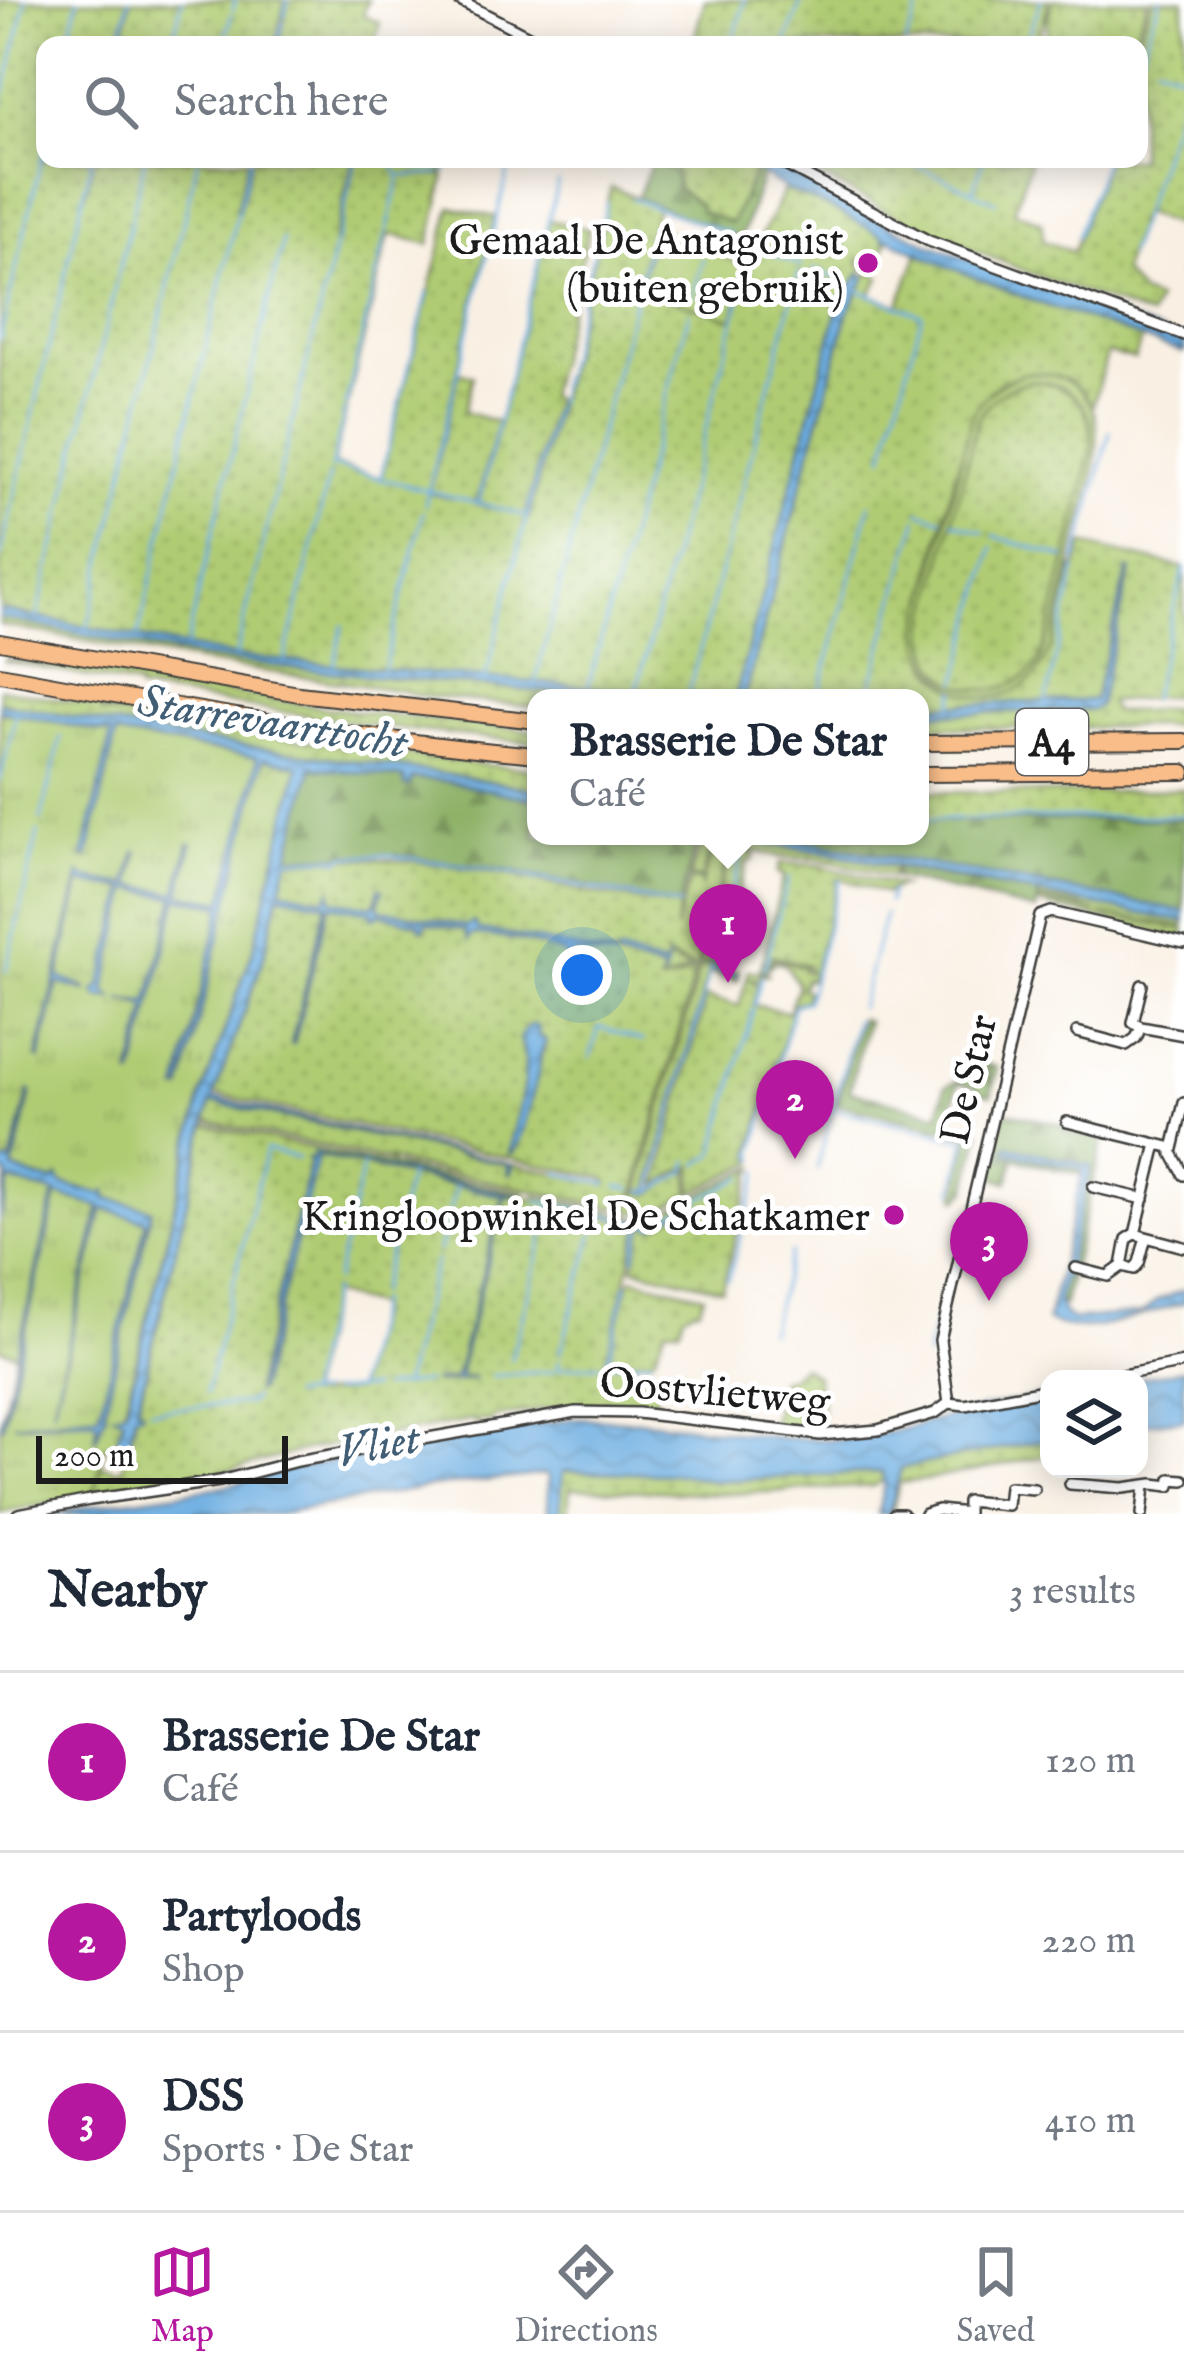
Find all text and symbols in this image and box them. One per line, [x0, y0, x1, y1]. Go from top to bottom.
search box [36, 36, 1148, 168]
icon: search [78, 69, 144, 135]
text: Search here [174, 74, 388, 131]
place label: Gemaal De Antagonist (buiten gebruik) [449, 216, 844, 317]
marker: Gemaal De Antagonist (buiten gebruik) [855, 250, 881, 276]
water label: Starrevaarttocht [134, 674, 413, 773]
popup [527, 689, 929, 845]
road number: A4 [1016, 709, 1088, 775]
text: Brasserie De Star [569, 714, 887, 771]
text: Café [569, 771, 646, 820]
pin: 1 [689, 884, 767, 983]
your location [552, 945, 612, 1005]
street label: De Star [930, 1010, 1011, 1150]
pin: 2 [756, 1060, 834, 1159]
place label: Kringloopwinkel De Schatkamer [301, 1192, 870, 1245]
marker: Kringloopwinkel De Schatkamer [881, 1202, 907, 1228]
pin: 3 [950, 1202, 1028, 1301]
street label: Oostvlietweg [597, 1357, 833, 1430]
map controls [1040, 1370, 1148, 1478]
button: layers [1040, 1370, 1148, 1478]
water label: Vliet [332, 1410, 426, 1482]
scale bar [36, 1430, 288, 1483]
text: 200 m [54, 1436, 135, 1478]
text: Nearby [48, 1560, 207, 1625]
text: 3 results [1009, 1568, 1136, 1617]
text: Brasserie De Star [162, 1709, 480, 1766]
text: 1 [80, 1737, 94, 1786]
text: 120 m [1045, 1737, 1136, 1786]
text: Café [162, 1766, 239, 1815]
text: Partyloods [162, 1889, 361, 1946]
text: 2 [78, 1917, 96, 1966]
text: 220 m [1042, 1917, 1136, 1966]
text: Shop [162, 1946, 245, 1995]
text: DSS [162, 2069, 244, 2126]
text: 3 [80, 2097, 94, 2146]
text: 410 m [1045, 2097, 1136, 2146]
text: Sports · De Star [162, 2126, 413, 2175]
tab: Map [149, 2239, 215, 2353]
tab: Directions [514, 2239, 658, 2353]
tab: Saved [957, 2239, 1035, 2353]

